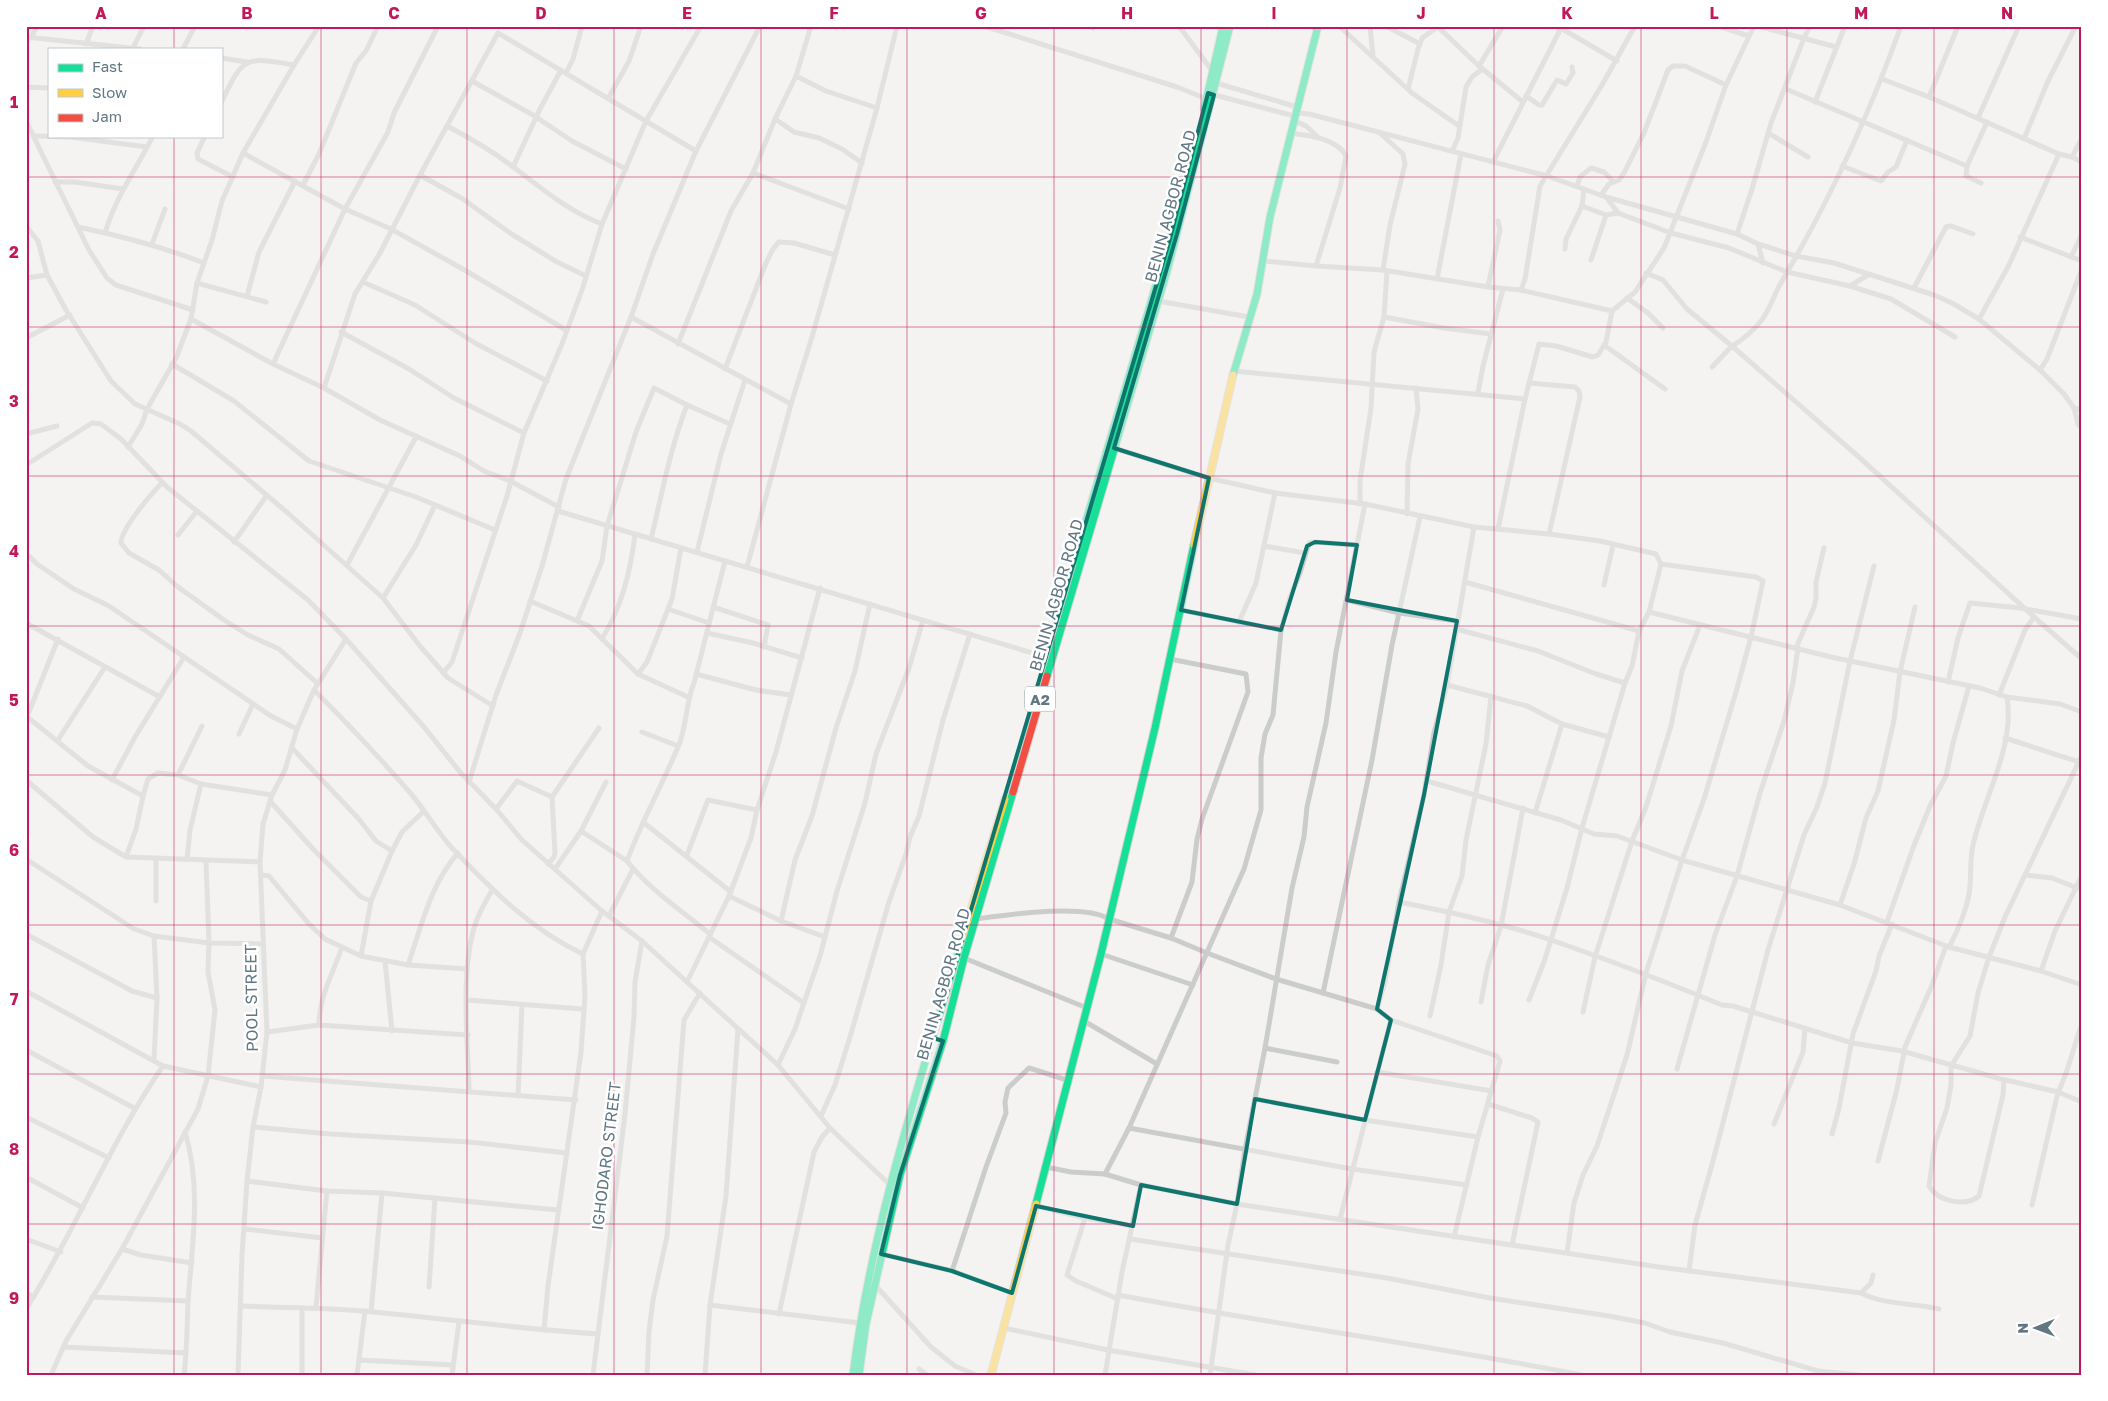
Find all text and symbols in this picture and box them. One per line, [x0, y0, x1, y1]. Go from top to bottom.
text: A [95, 3, 107, 23]
text: B [241, 3, 253, 23]
text: C [388, 3, 400, 23]
text: D [535, 3, 547, 23]
text: E [682, 3, 692, 23]
text: F [829, 3, 839, 23]
text: G [975, 3, 987, 23]
text: H [1121, 3, 1133, 23]
text: I [1271, 3, 1277, 23]
text: J [1416, 3, 1426, 23]
text: K [1561, 3, 1573, 23]
text: L [1709, 3, 1719, 23]
text: M [1854, 3, 1868, 23]
text: N [2001, 3, 2013, 23]
legend [48, 48, 222, 138]
text: Fast [92, 57, 123, 75]
text: Slow [92, 83, 127, 101]
text: 1 [10, 92, 18, 112]
text: Jam [92, 107, 122, 125]
street label: BENIN AGBOR ROAD [1140, 127, 1200, 285]
text: 2 [9, 242, 19, 262]
text: 3 [9, 391, 19, 411]
street label: BENIN AGBOR ROAD [1025, 517, 1087, 673]
text: 4 [9, 541, 19, 561]
road number: A2 [1025, 686, 1055, 712]
text: 5 [9, 690, 19, 710]
text: 6 [9, 840, 19, 860]
street label: BENIN AGBOR ROAD [912, 906, 974, 1062]
street label: POOL STREET [240, 944, 262, 1052]
text: 7 [10, 989, 19, 1009]
street label: IGHODARO STREET [587, 1081, 625, 1231]
text: 8 [9, 1139, 19, 1159]
text: 9 [9, 1288, 19, 1308]
north arrow [2010, 1304, 2060, 1354]
text: N [2014, 1323, 2031, 1334]

